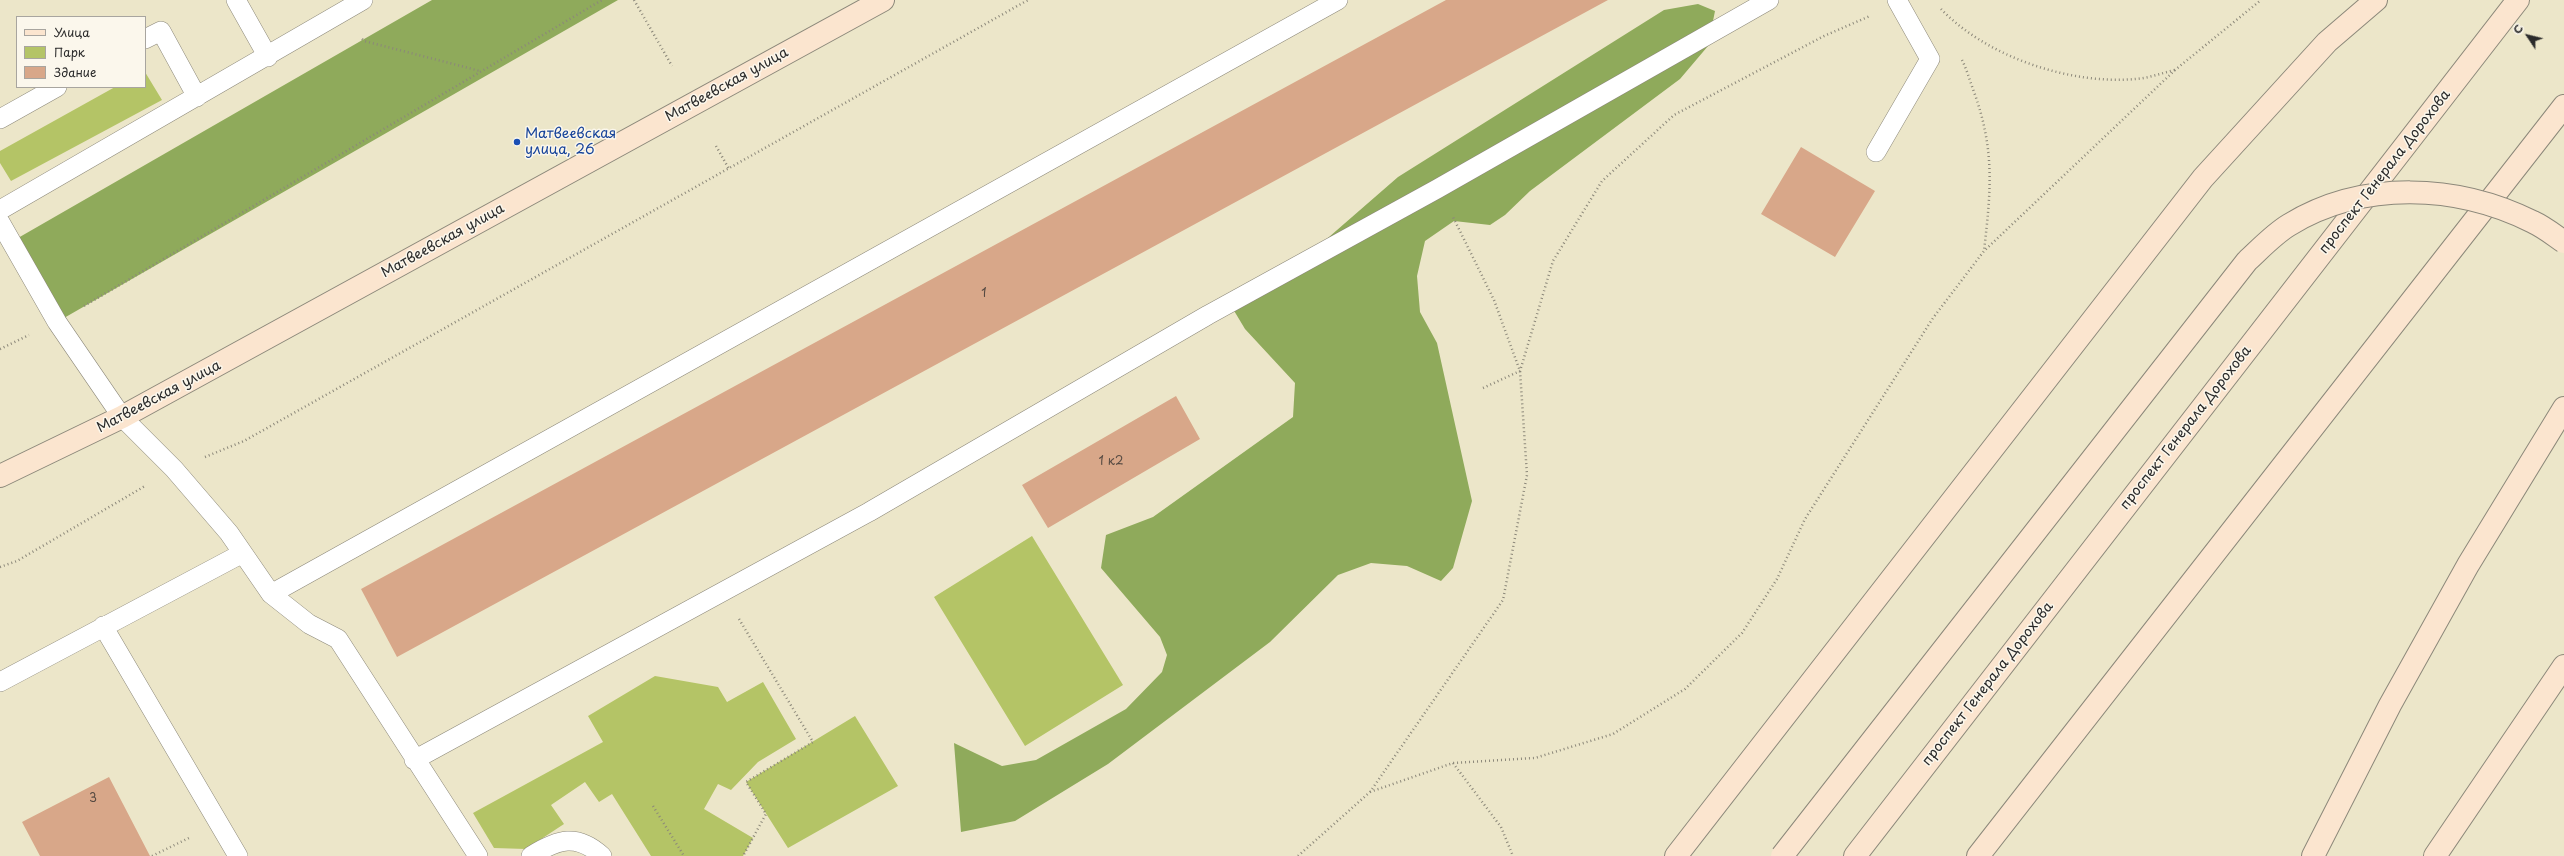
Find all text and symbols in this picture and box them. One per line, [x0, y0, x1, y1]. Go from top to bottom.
legend [16, 16, 146, 88]
north arrow [2508, 16, 2548, 56]
text: С [2508, 21, 2527, 37]
text: Улица [54, 23, 90, 41]
text: Парк [54, 43, 85, 61]
street label: Матвеевская улица [663, 44, 791, 126]
text: Здание [54, 63, 96, 81]
street label: проспект Генерала Дорохова [2316, 87, 2454, 257]
place label: Матвеевская улица, 26 [525, 126, 616, 158]
marker: Матвеевская улица, 26 [512, 137, 522, 147]
street label: Матвеевская улица [379, 200, 507, 282]
house number: 1 [981, 287, 987, 301]
street label: проспект Генерала Дорохова [2117, 343, 2255, 513]
street label: Матвеевская улица [94, 357, 224, 437]
house number: 1 к2 [1099, 455, 1123, 469]
street label: проспект Генерала Дорохова [1919, 599, 2057, 769]
house number: 3 [89, 792, 97, 806]

